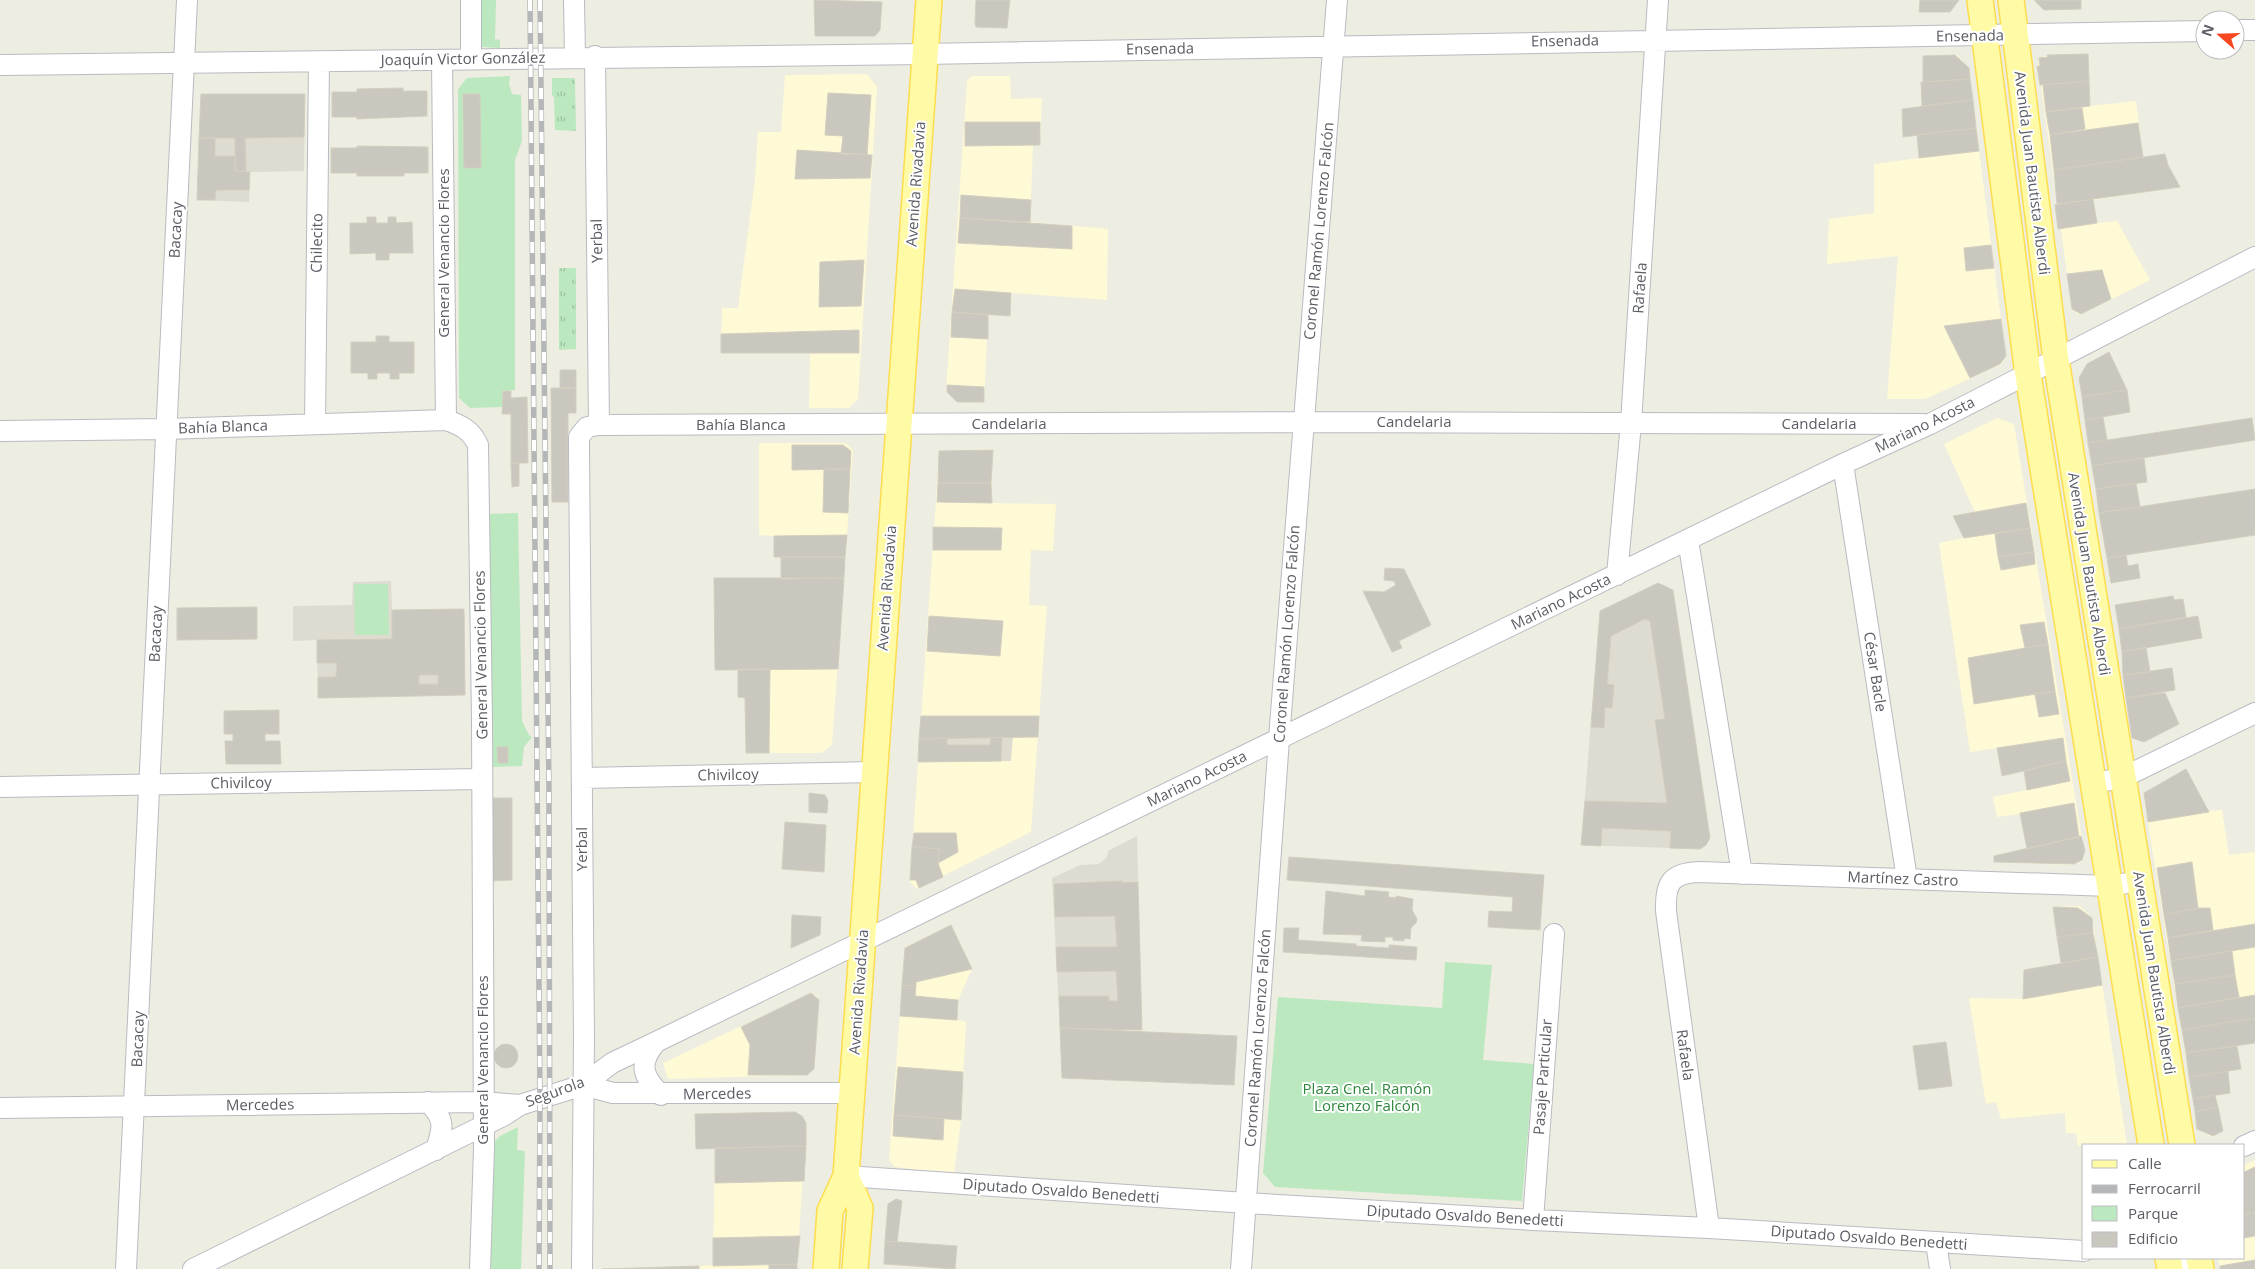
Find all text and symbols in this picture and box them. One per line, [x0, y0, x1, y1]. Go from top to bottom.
north arrow [2195, 10, 2245, 60]
text: N [2196, 22, 2218, 39]
street label: Ensenada [1936, 24, 2004, 46]
street label: Ensenada [1531, 29, 1599, 51]
street label: Ensenada [1126, 37, 1194, 59]
street label: Joaquín Victor González [378, 47, 545, 69]
street label: Avenida Juan Bautista Alberdi [2011, 70, 2055, 276]
street label: Avenida Rivadavia [901, 120, 929, 247]
street label: Coronel Ramón Lorenzo Falcón [1299, 121, 1337, 341]
street label: General Venancio Flores [433, 168, 453, 338]
street label: Bacacay [164, 201, 186, 259]
street label: Chilecito [305, 213, 327, 273]
street label: Yerbal [586, 219, 606, 263]
street label: Rafaela [1627, 262, 1651, 314]
street label: Mariano Acosta [1871, 391, 1978, 457]
street label: Candelaria [1377, 411, 1451, 431]
street label: Candelaria [972, 413, 1046, 433]
street label: Candelaria [1782, 413, 1856, 433]
street label: Bahía Blanca [178, 414, 268, 438]
street label: Bahía Blanca [696, 414, 786, 434]
street label: Avenida Juan Bautista Alberdi [2064, 471, 2116, 677]
street label: Avenida Rivadavia [872, 524, 900, 651]
street label: Coronel Ramón Lorenzo Falcón [1268, 524, 1304, 744]
street label: Mariano Acosta [1507, 568, 1614, 634]
street label: General Venancio Flores [469, 570, 491, 740]
street label: Bacacay [144, 605, 166, 663]
street label: César Bacle [1860, 630, 1892, 713]
street label: Mariano Acosta [1143, 745, 1250, 811]
street label: Chivilcoy [697, 763, 759, 785]
street label: Chivilcoy [210, 771, 272, 793]
street label: Yerbal [571, 827, 591, 871]
street label: Martínez Castro [1847, 866, 1959, 890]
street label: Avenida Juan Bautista Alberdi [2129, 870, 2181, 1076]
street label: Avenida Rivadavia [844, 928, 872, 1055]
street label: Coronel Ramón Lorenzo Falcón [1239, 928, 1275, 1148]
street label: General Venancio Flores [472, 975, 492, 1145]
street label: Bacacay [126, 1010, 148, 1068]
street label: Pasaje Particular [1528, 1018, 1556, 1136]
street label: Rafaela [1673, 1028, 1699, 1082]
street label: Segurola [522, 1071, 587, 1111]
park label: Plaza Cnel. Ramón Lorenzo Falcón [1303, 1078, 1431, 1115]
street label: Mercedes [683, 1082, 751, 1104]
street label: Mercedes [226, 1093, 294, 1115]
legend [2082, 1144, 2245, 1259]
text: Calle [2128, 1153, 2162, 1173]
street label: Diputado Osvaldo Benedetti [962, 1173, 1160, 1207]
text: Ferrocarril [2128, 1178, 2201, 1198]
street label: Diputado Osvaldo Benedetti [1366, 1200, 1564, 1230]
text: Parque [2128, 1203, 2178, 1223]
street label: Diputado Osvaldo Benedetti [1770, 1220, 1968, 1254]
text: Edificio [2128, 1228, 2178, 1248]

